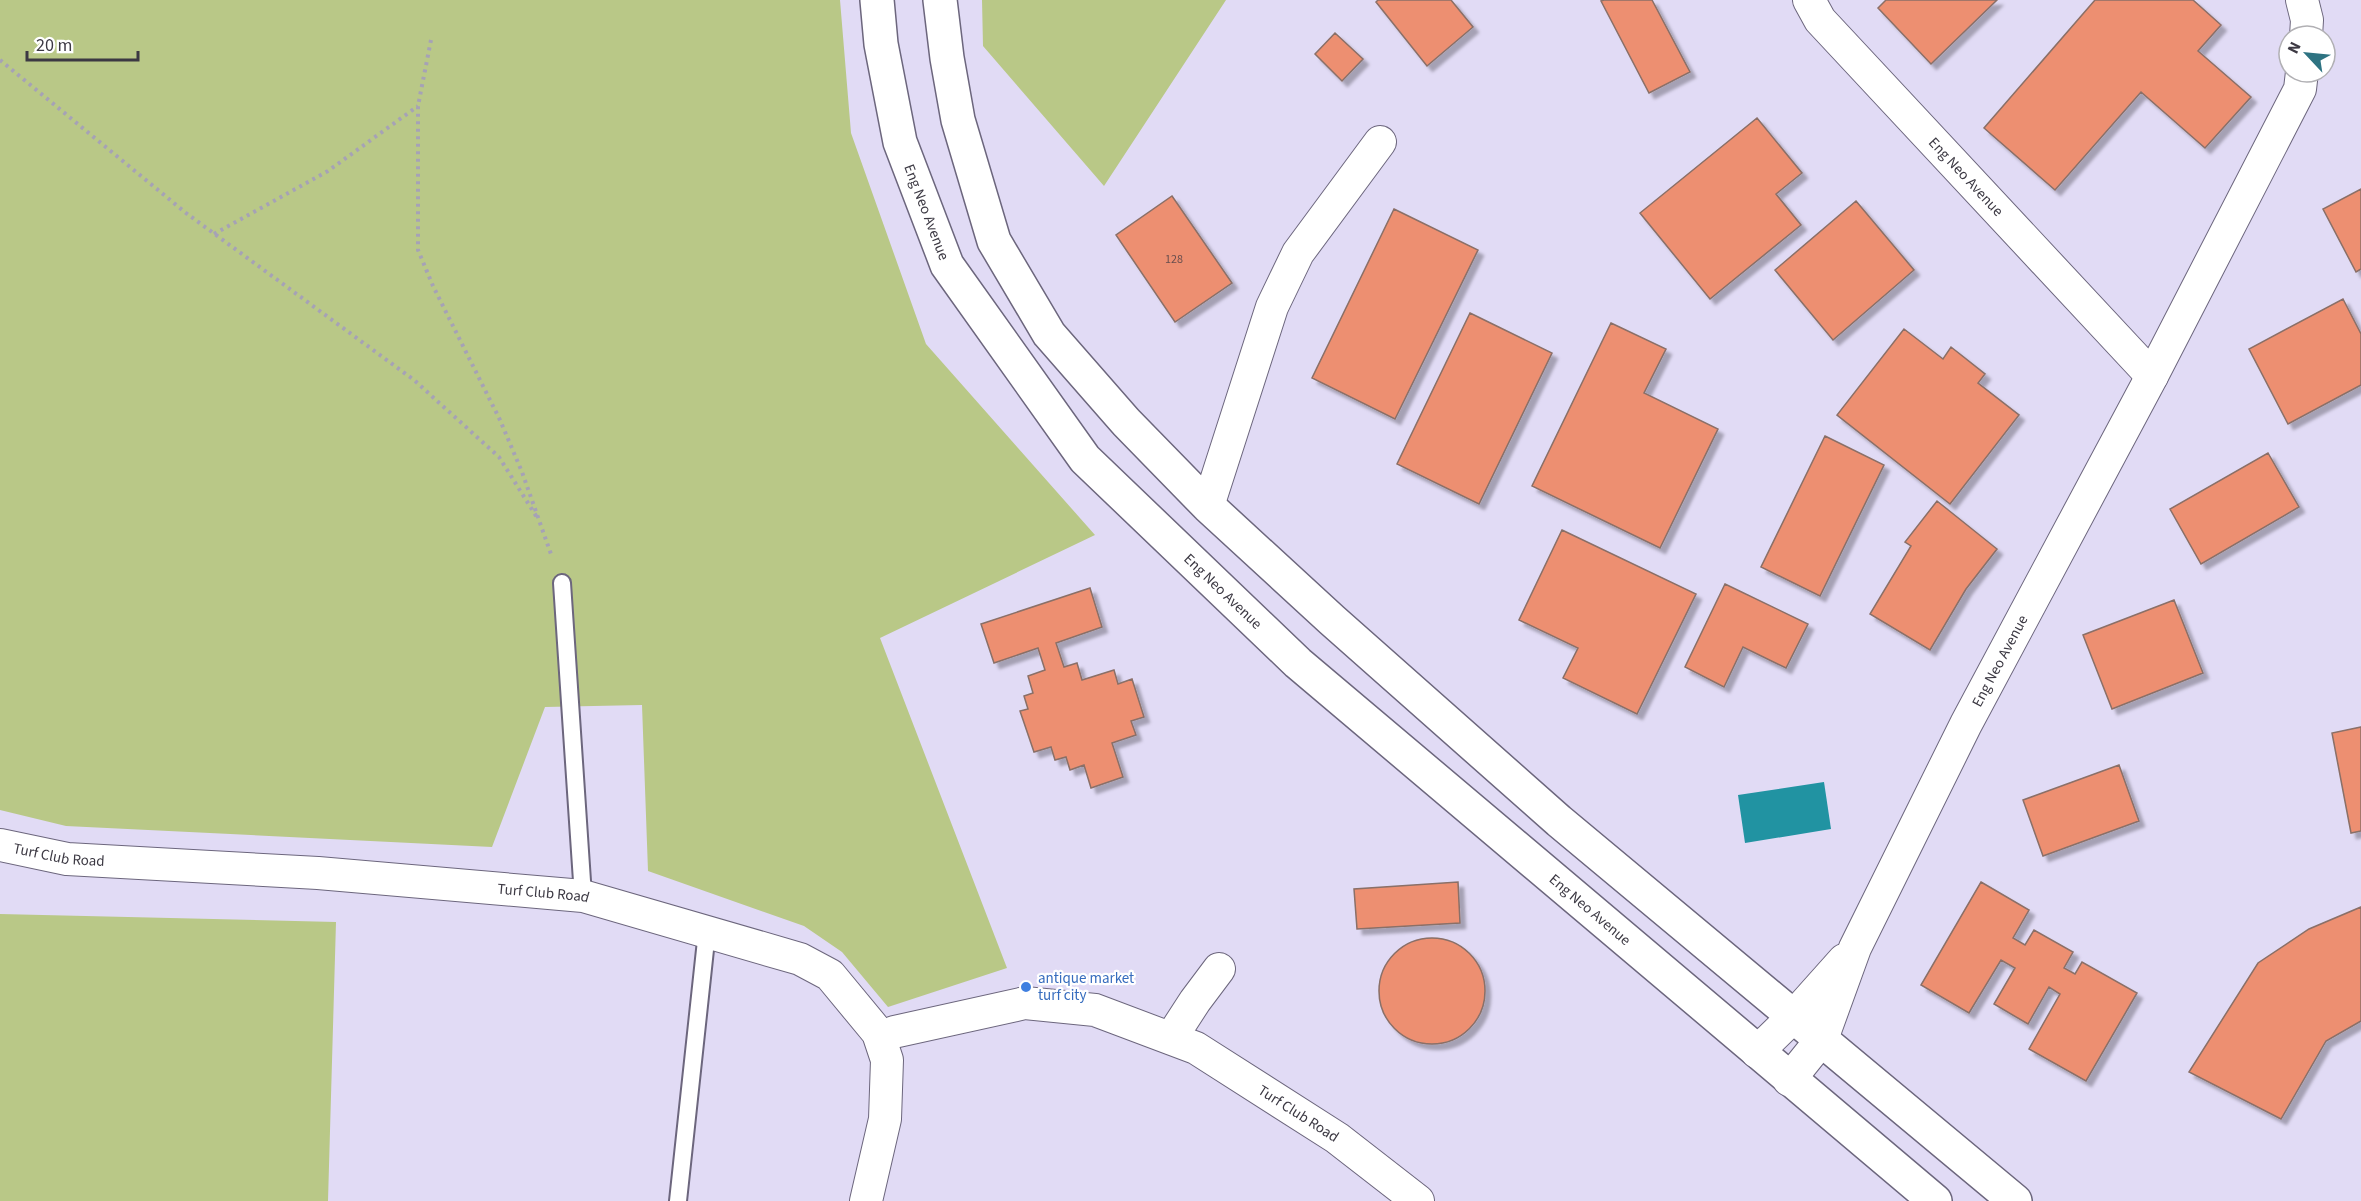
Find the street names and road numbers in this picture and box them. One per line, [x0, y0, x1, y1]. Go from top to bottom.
street label: Eng Neo Avenue [1924, 132, 2008, 221]
street label: Eng Neo Avenue [899, 161, 955, 263]
street label: Eng Neo Avenue [1179, 549, 1267, 634]
street label: Eng Neo Avenue [1967, 611, 2033, 711]
street label: Turf Club Road [11, 838, 105, 872]
street label: Eng Neo Avenue [1545, 869, 1636, 950]
street label: Turf Club Road [496, 878, 592, 908]
street label: Turf Club Road [1254, 1080, 1343, 1147]

